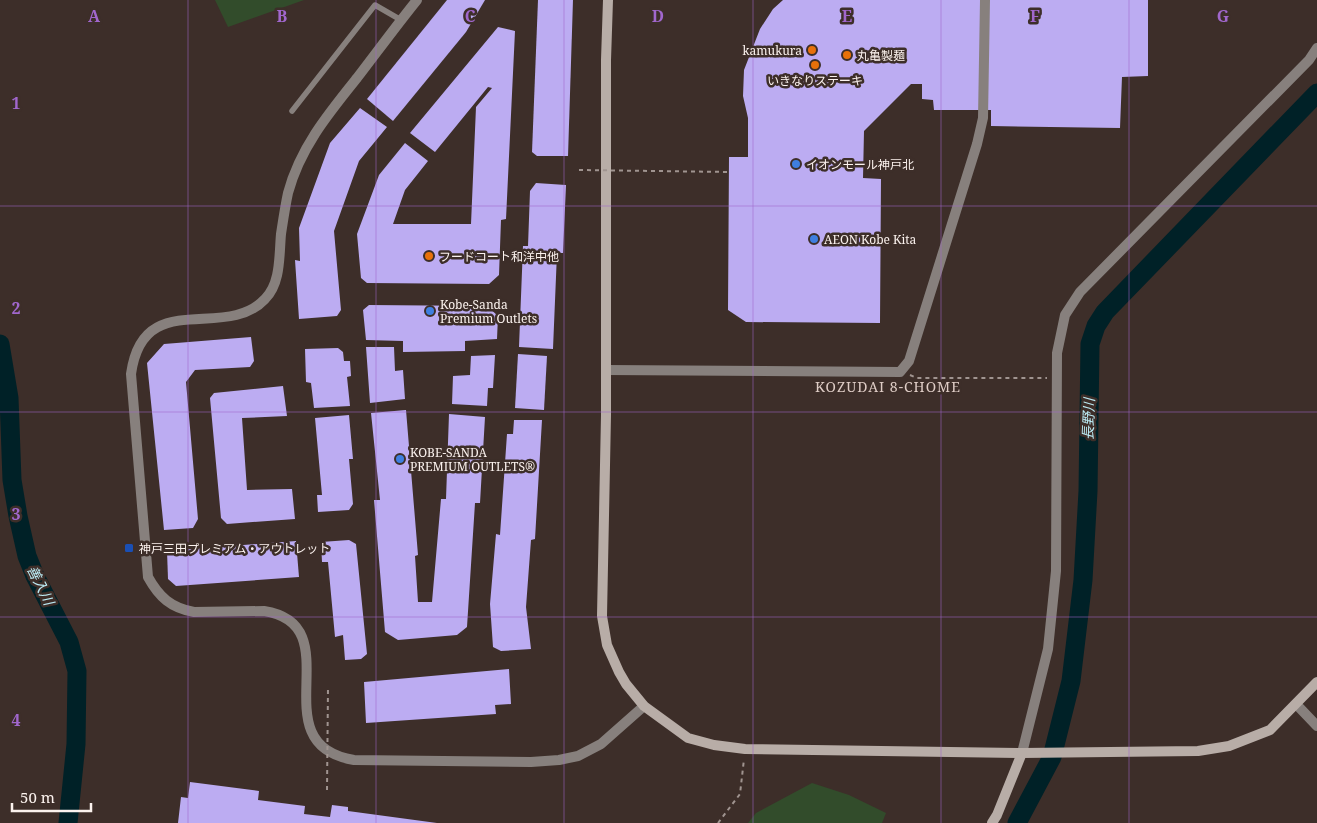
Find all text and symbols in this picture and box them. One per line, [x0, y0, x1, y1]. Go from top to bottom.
text: A [88, 5, 101, 27]
text: B [277, 5, 288, 27]
text: C [465, 5, 476, 27]
text: D [652, 5, 664, 27]
text: E [842, 5, 852, 27]
text: F [1030, 5, 1040, 27]
text: G [1217, 5, 1229, 27]
place label: kamukura [742, 42, 802, 59]
marker: kamukura [806, 44, 818, 56]
place label: 丸亀製麺 [857, 47, 905, 64]
marker: 丸亀製麺 [841, 49, 853, 61]
marker: いきなりステーキ [809, 59, 821, 71]
place label: いきなりステーキ [767, 72, 863, 89]
text: 1 [11, 92, 21, 114]
place label: イオンモール神戸北 [806, 156, 914, 173]
marker: イオンモール神戸北 [790, 158, 802, 170]
place label: AEON Kobe Kita [824, 231, 917, 248]
marker: AEON Kobe Kita [808, 233, 820, 245]
place label: フードコート和洋中他 [439, 248, 559, 265]
marker: フードコート和洋中他 [423, 250, 435, 262]
place label: Kobe-Sanda Premium Outlets [440, 296, 537, 327]
text: 2 [11, 297, 21, 319]
marker: Kobe-Sanda Premium Outlets [424, 305, 436, 317]
district label: KOZUDAI 8-CHOME [815, 377, 961, 396]
water label: 長野川 [1078, 396, 1098, 440]
place label: KOBE-SANDA PREMIUM OUTLETS® [410, 444, 535, 475]
marker: KOBE-SANDA PREMIUM OUTLETS® [394, 453, 406, 465]
text: 3 [11, 503, 21, 525]
place label: 神戸三田プレミアム・アウトレット [139, 540, 330, 557]
marker: 神戸三田プレミアム・アウトレット [123, 542, 135, 554]
water label: 善入川 [23, 562, 60, 610]
text: 4 [11, 709, 21, 731]
scale bar [12, 780, 91, 812]
text: 50 m [20, 787, 55, 807]

